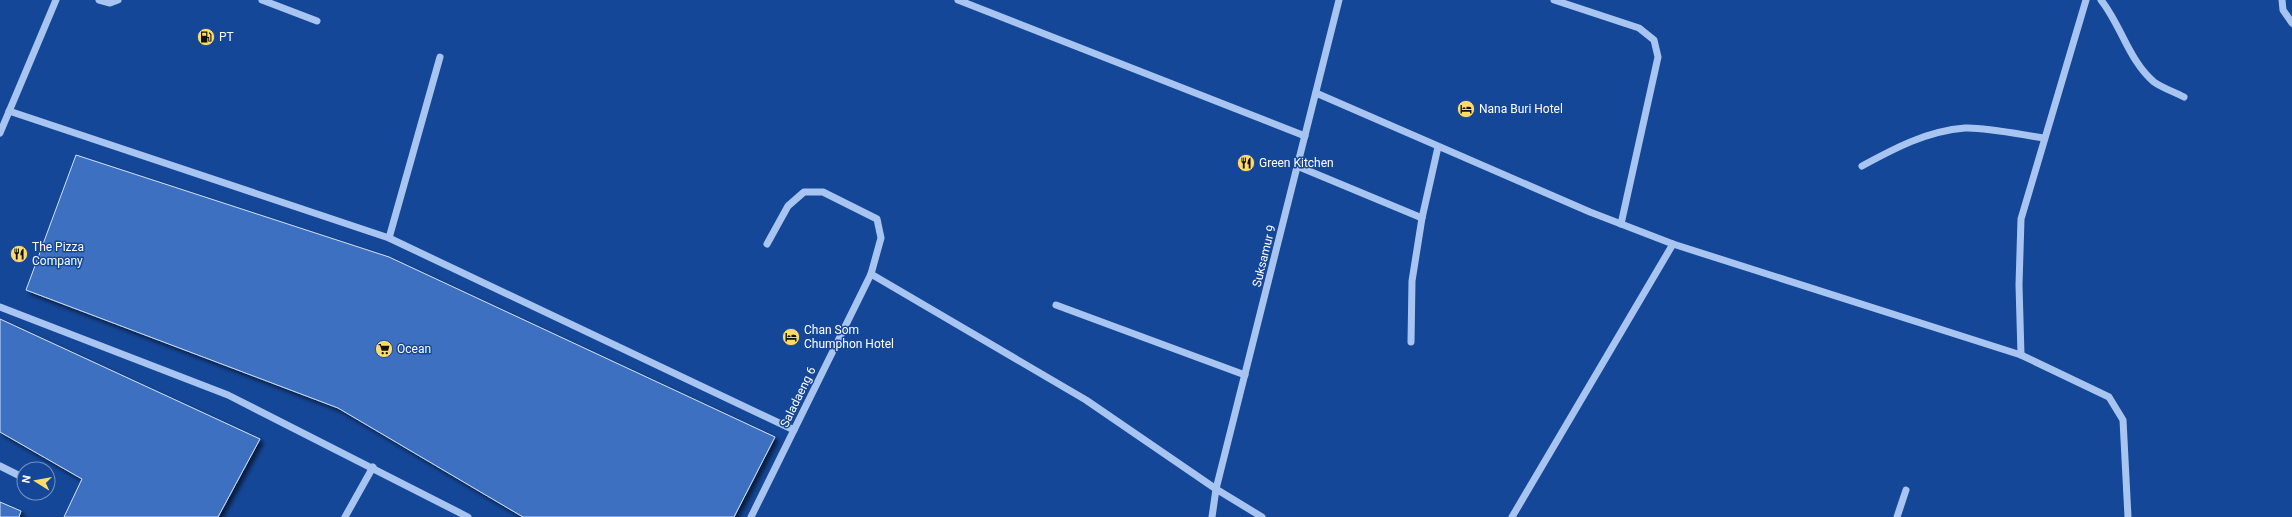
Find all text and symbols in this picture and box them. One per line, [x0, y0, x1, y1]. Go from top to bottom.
fuel station icon: PT [196, 27, 216, 47]
place label: PT [219, 30, 234, 44]
hotel icon: Nana Buri Hotel [1456, 99, 1476, 119]
place label: Nana Buri Hotel [1479, 102, 1563, 116]
restaurant icon: Green Kitchen [1236, 153, 1256, 173]
place label: Green Kitchen [1259, 156, 1334, 170]
street label: Suksamur 9 [1250, 224, 1278, 288]
place label: The Pizza Company [32, 240, 84, 268]
restaurant icon: The Pizza Company [9, 244, 29, 264]
place label: Chan Som Chumphon Hotel [804, 323, 894, 351]
hotel icon: Chan Som Chumphon Hotel [781, 327, 801, 347]
supermarket icon: Ocean [374, 339, 394, 359]
place label: Ocean [397, 342, 431, 356]
street label: Saladaeng 6 [777, 364, 819, 430]
north arrow [16, 461, 56, 501]
text: N [20, 474, 34, 484]

